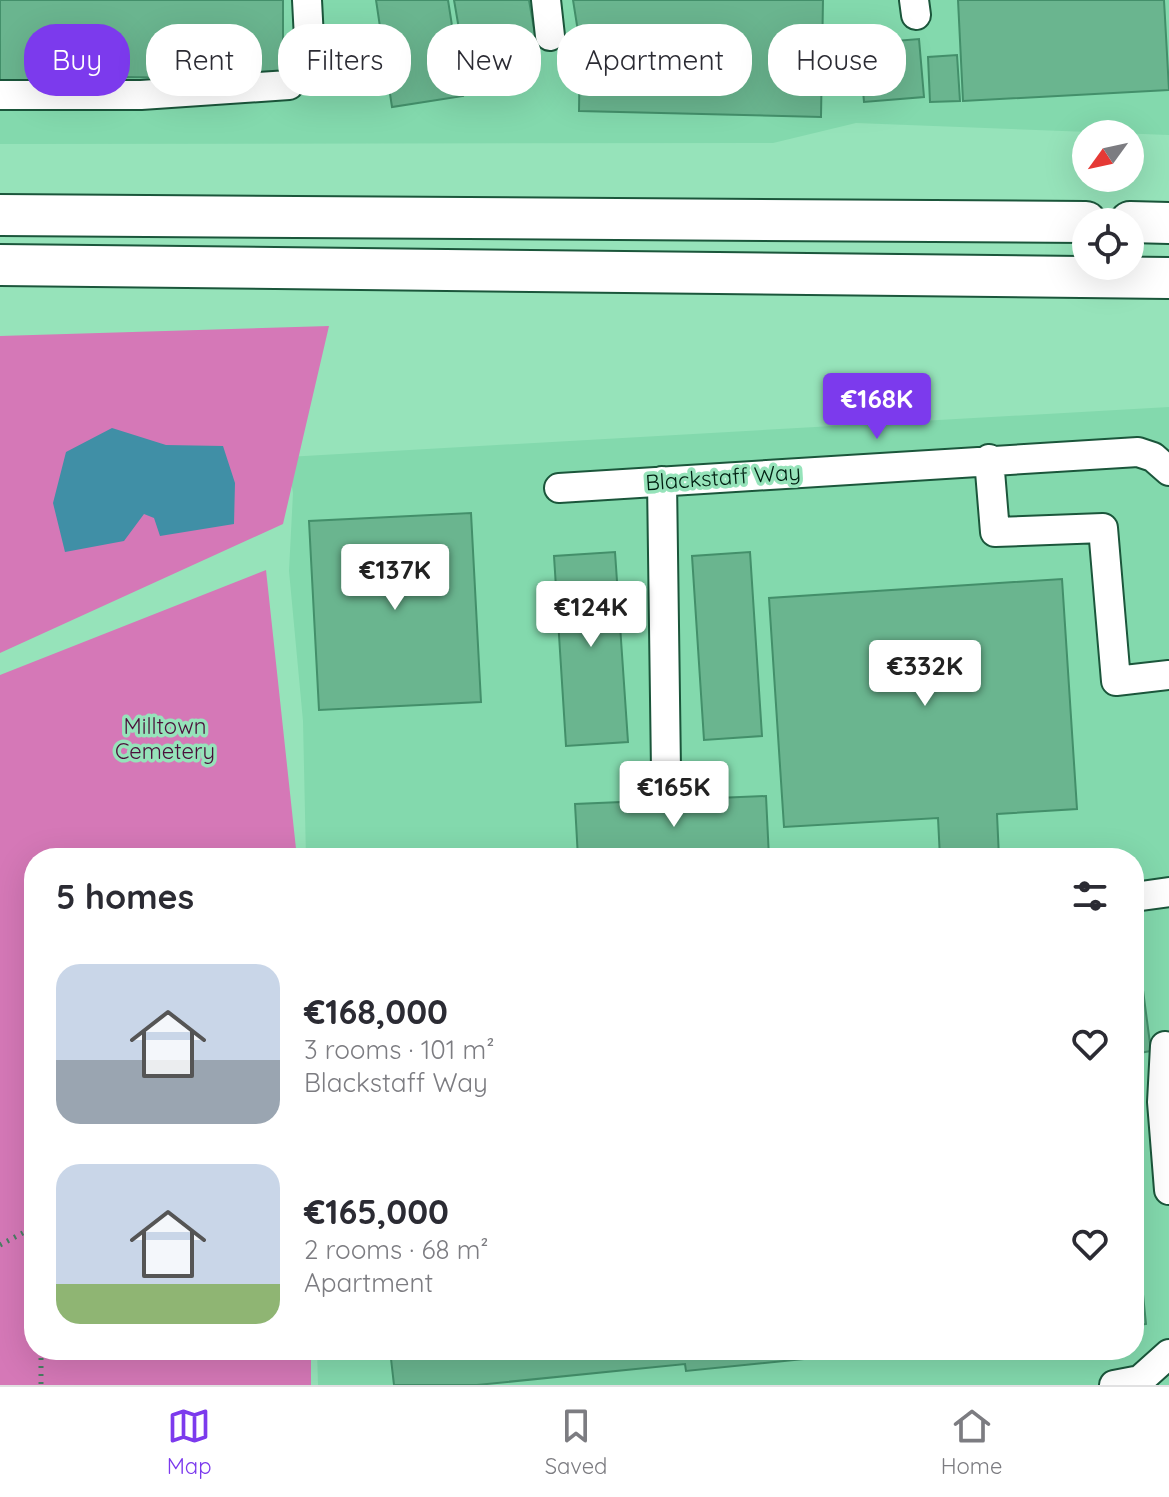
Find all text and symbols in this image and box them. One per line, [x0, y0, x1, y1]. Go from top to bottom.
chip: Buy [24, 24, 130, 96]
chip: Rent [146, 24, 262, 96]
chip: Filters [278, 24, 411, 96]
chip: New [427, 24, 541, 96]
chip: Apartment [557, 24, 752, 96]
chip: House [768, 24, 906, 96]
north arrow [1072, 120, 1144, 192]
map controls [1072, 120, 1144, 280]
button: locate [1072, 208, 1144, 280]
pin: €168K [821, 373, 933, 441]
text: €168K [841, 382, 913, 415]
street label: Blackstaff Way [644, 458, 802, 496]
pin: €137K [339, 544, 451, 612]
text: €137K [359, 553, 431, 586]
pin: €124K [535, 581, 647, 649]
text: €124K [554, 590, 628, 623]
pin: €332K [869, 640, 981, 708]
text: €332K [887, 649, 963, 682]
park label: Milltown Cemetery [115, 712, 215, 765]
pin: €165K [618, 761, 730, 829]
text: €165K [638, 770, 710, 803]
icon: filters [1068, 874, 1112, 918]
text: 5 homes [56, 875, 194, 918]
text: €168,000 [304, 990, 448, 1033]
icon: home [120, 996, 216, 1092]
icon: heart [1068, 1022, 1112, 1066]
text: 3 rooms · 101 m² [304, 1033, 495, 1066]
text: Blackstaff Way [304, 1066, 488, 1099]
text: €165,000 [304, 1190, 449, 1233]
icon: home [120, 1196, 216, 1292]
icon: heart [1068, 1222, 1112, 1266]
text: 2 rooms · 68 m² [304, 1233, 489, 1266]
text: Apartment [304, 1266, 433, 1299]
tab: Map [167, 1404, 211, 1480]
tab: Saved [545, 1404, 607, 1480]
tab: Home [941, 1404, 1002, 1480]

